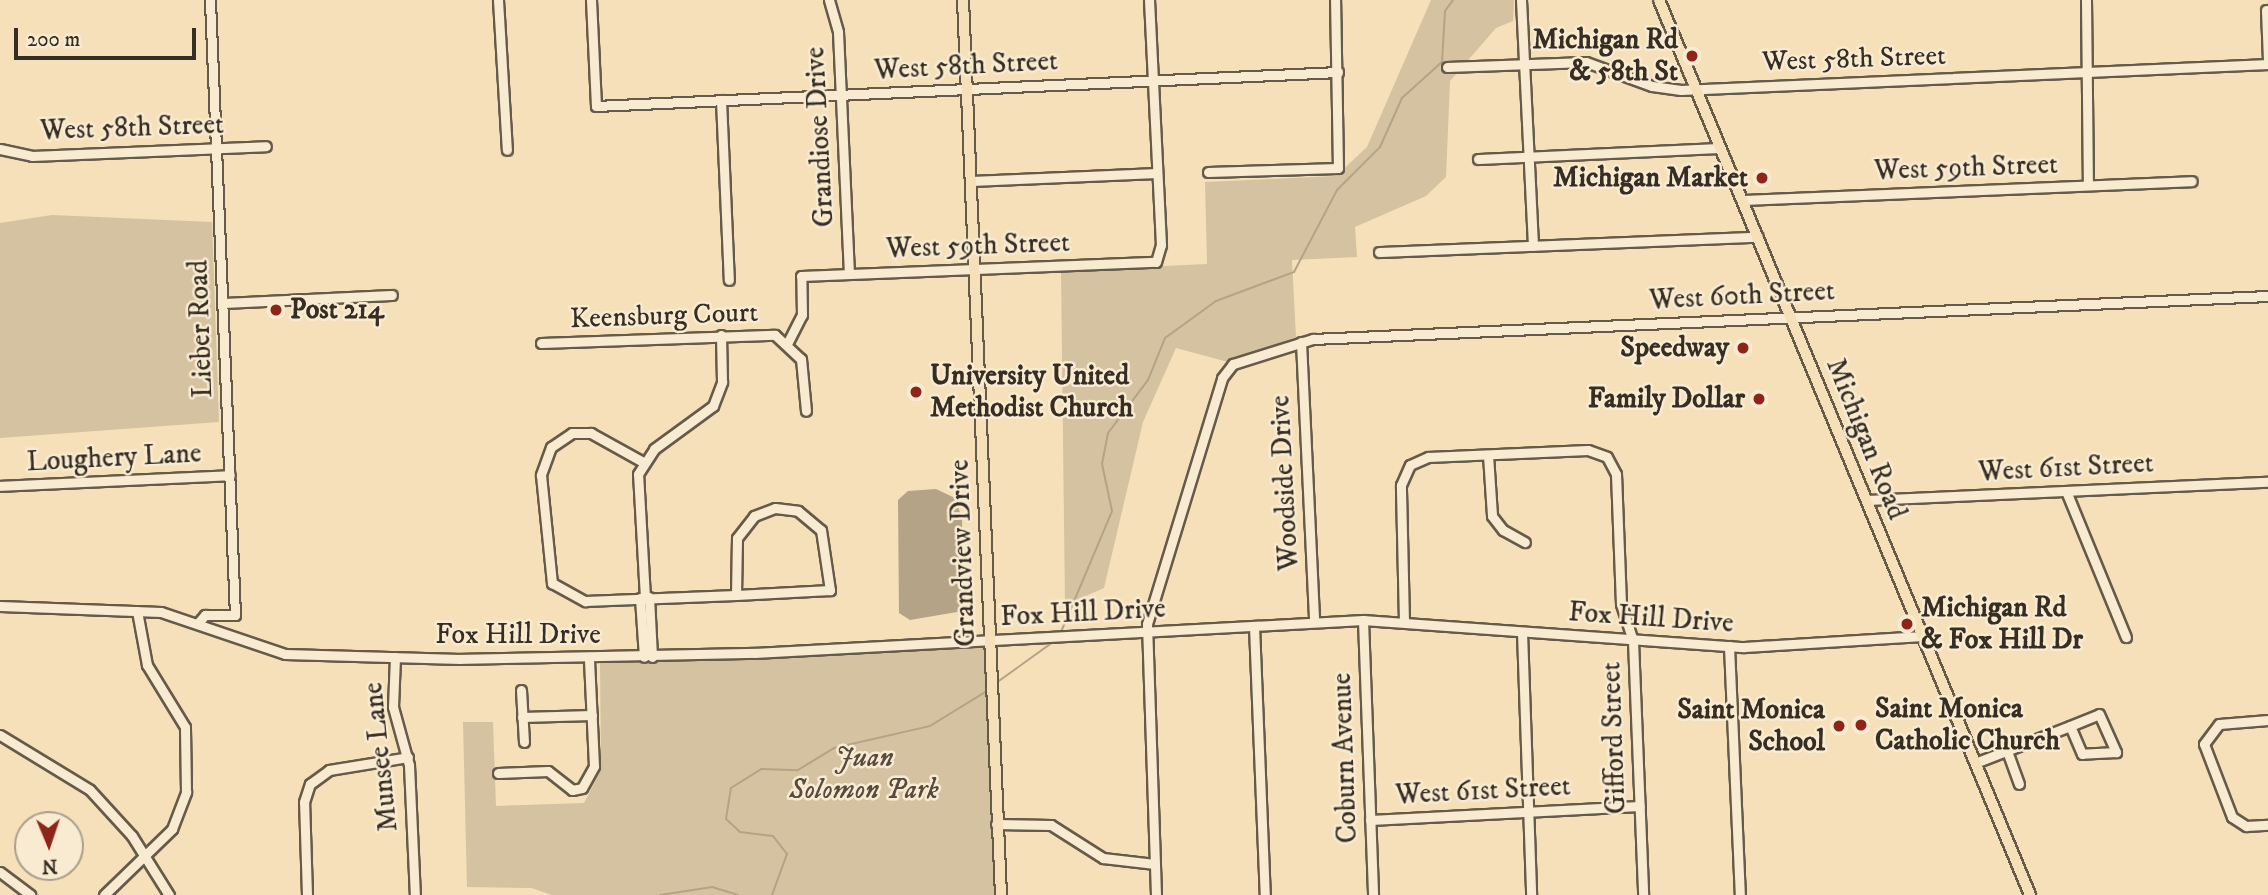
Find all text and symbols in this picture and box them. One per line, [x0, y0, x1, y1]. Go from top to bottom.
scale bar [18, 14, 200, 58]
place label: Michigan Rd & 58th St [1532, 23, 1678, 89]
text: 200 m [27, 27, 80, 53]
street label: West 58th Street [1761, 39, 1947, 79]
street label: West 58th Street [873, 44, 1059, 88]
street label: Grandiose Drive [798, 46, 842, 228]
marker: Michigan Rd & 58th St [1684, 48, 1700, 64]
street label: West 58th Street [39, 108, 225, 148]
street label: West 59th Street [1873, 148, 2059, 188]
place label: Michigan Market [1553, 161, 1748, 195]
marker: Michigan Market [1754, 170, 1770, 186]
street label: West 59th Street [885, 226, 1071, 266]
street label: Lieber Road [182, 259, 220, 399]
street label: West 60th Street [1648, 274, 1836, 318]
place label: Post 214 [290, 293, 384, 327]
street label: Keensburg Court [569, 296, 759, 336]
marker: Post 214 [268, 302, 284, 318]
place label: Speedway [1620, 331, 1729, 365]
marker: Speedway [1735, 340, 1751, 356]
street label: Michigan Road [1818, 353, 1914, 525]
place label: University United Methodist Church [930, 359, 1133, 425]
place label: Family Dollar [1588, 382, 1745, 416]
marker: University United Methodist Church [908, 384, 924, 400]
marker: Family Dollar [1751, 391, 1767, 407]
street label: Woodside Drive [1264, 394, 1306, 572]
street label: Loughery Lane [26, 437, 202, 479]
street label: West 61st Street [1977, 447, 2155, 489]
street label: Grandview Drive [943, 459, 983, 647]
place label: Michigan Rd & Fox Hill Dr [1921, 591, 2083, 657]
street label: Fox Hill Drive [999, 592, 1167, 634]
street label: Fox Hill Drive [1567, 595, 1735, 641]
marker: Michigan Rd & Fox Hill Dr [1899, 616, 1915, 632]
street label: Fox Hill Drive [435, 618, 601, 652]
street label: Gifford Street [1595, 661, 1633, 815]
street label: Coburn Avenue [1325, 672, 1365, 844]
street label: Munsee Lane [356, 681, 406, 833]
place label: Saint Monica Catholic Church [1875, 692, 2060, 758]
place label: Saint Monica School [1677, 693, 1825, 759]
marker: Saint Monica Catholic Church [1853, 717, 1869, 733]
marker: Saint Monica School [1831, 718, 1847, 734]
park label: Juan Solomon Park [789, 741, 939, 807]
street label: West 61st Street [1394, 770, 1572, 812]
north arrow [14, 811, 84, 881]
text: N [41, 854, 58, 877]

